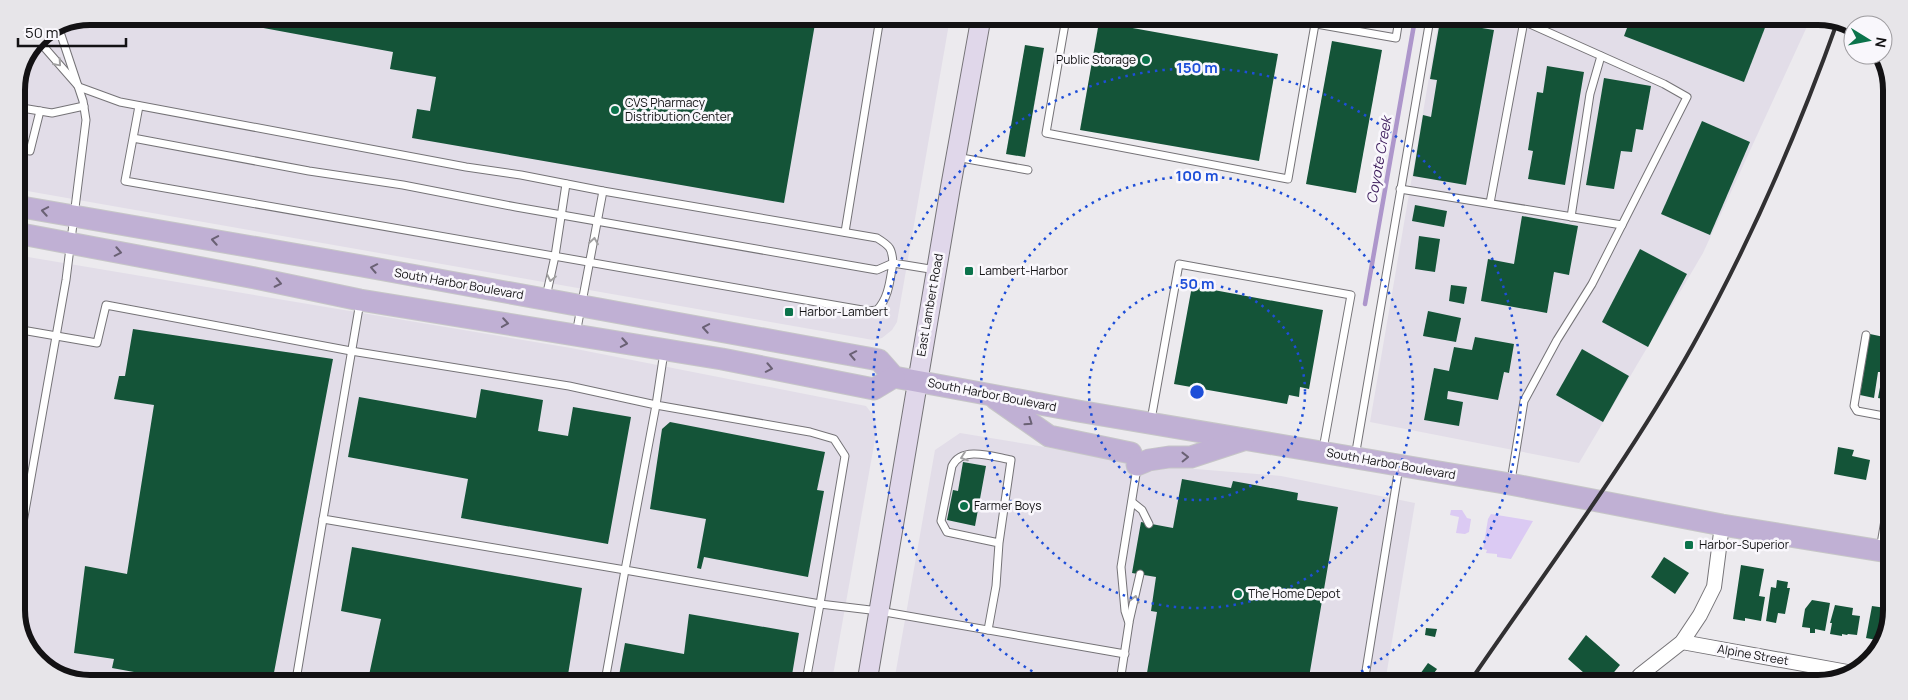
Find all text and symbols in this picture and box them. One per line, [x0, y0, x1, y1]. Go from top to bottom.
scale bar [18, 15, 125, 47]
north arrow [1843, 15, 1893, 65]
text: 50 m [25, 22, 59, 43]
text: N [1871, 36, 1892, 49]
place label: Public Storage [1056, 51, 1136, 68]
marker: Public Storage [1140, 54, 1152, 66]
one-way arrow [52, 57, 61, 66]
text: 150 m [1176, 57, 1218, 78]
place label: CVS Pharmacy Distribution Center [625, 94, 732, 125]
marker: CVS Pharmacy Distribution Center [609, 104, 621, 116]
water label: Coyote Creek [1362, 113, 1396, 205]
text: 100 m [1176, 165, 1218, 186]
one-way arrow [40, 207, 49, 217]
one-way arrow [211, 236, 219, 246]
one-way arrow [589, 236, 599, 245]
one-way arrow [114, 247, 123, 257]
street label: East Lambert Road [912, 252, 947, 358]
place label: Lambert-Harbor [979, 262, 1069, 279]
one-way arrow [369, 264, 378, 274]
street label: South Harbor Boulevard [393, 264, 525, 303]
marker: Lambert-Harbor [963, 265, 975, 277]
one-way arrow [546, 273, 556, 282]
text: 50 m [1179, 273, 1215, 294]
one-way arrow [273, 277, 282, 287]
place label: Harbor-Lambert [799, 303, 888, 320]
marker: Harbor-Lambert [783, 306, 795, 318]
one-way arrow [501, 317, 509, 328]
one-way arrow [702, 323, 711, 333]
one-way arrow [619, 337, 628, 347]
one-way arrow [849, 351, 858, 361]
one-way arrow [765, 363, 774, 373]
street label: South Harbor Boulevard [926, 374, 1058, 415]
centre of rings [1188, 383, 1206, 401]
one-way arrow [1024, 416, 1033, 425]
street label: South Harbor Boulevard [1325, 444, 1457, 483]
one-way arrow [960, 451, 969, 461]
one-way arrow [1181, 452, 1189, 462]
place label: Farmer Boys [974, 497, 1042, 514]
marker: Farmer Boys [958, 500, 970, 512]
place label: Harbor-Superior [1699, 536, 1790, 553]
marker: Harbor-Superior [1683, 539, 1695, 551]
place label: The Home Depot [1248, 585, 1341, 602]
marker: The Home Depot [1232, 588, 1244, 600]
one-way arrow [1129, 594, 1140, 603]
street label: Alpine Street [1716, 640, 1790, 669]

